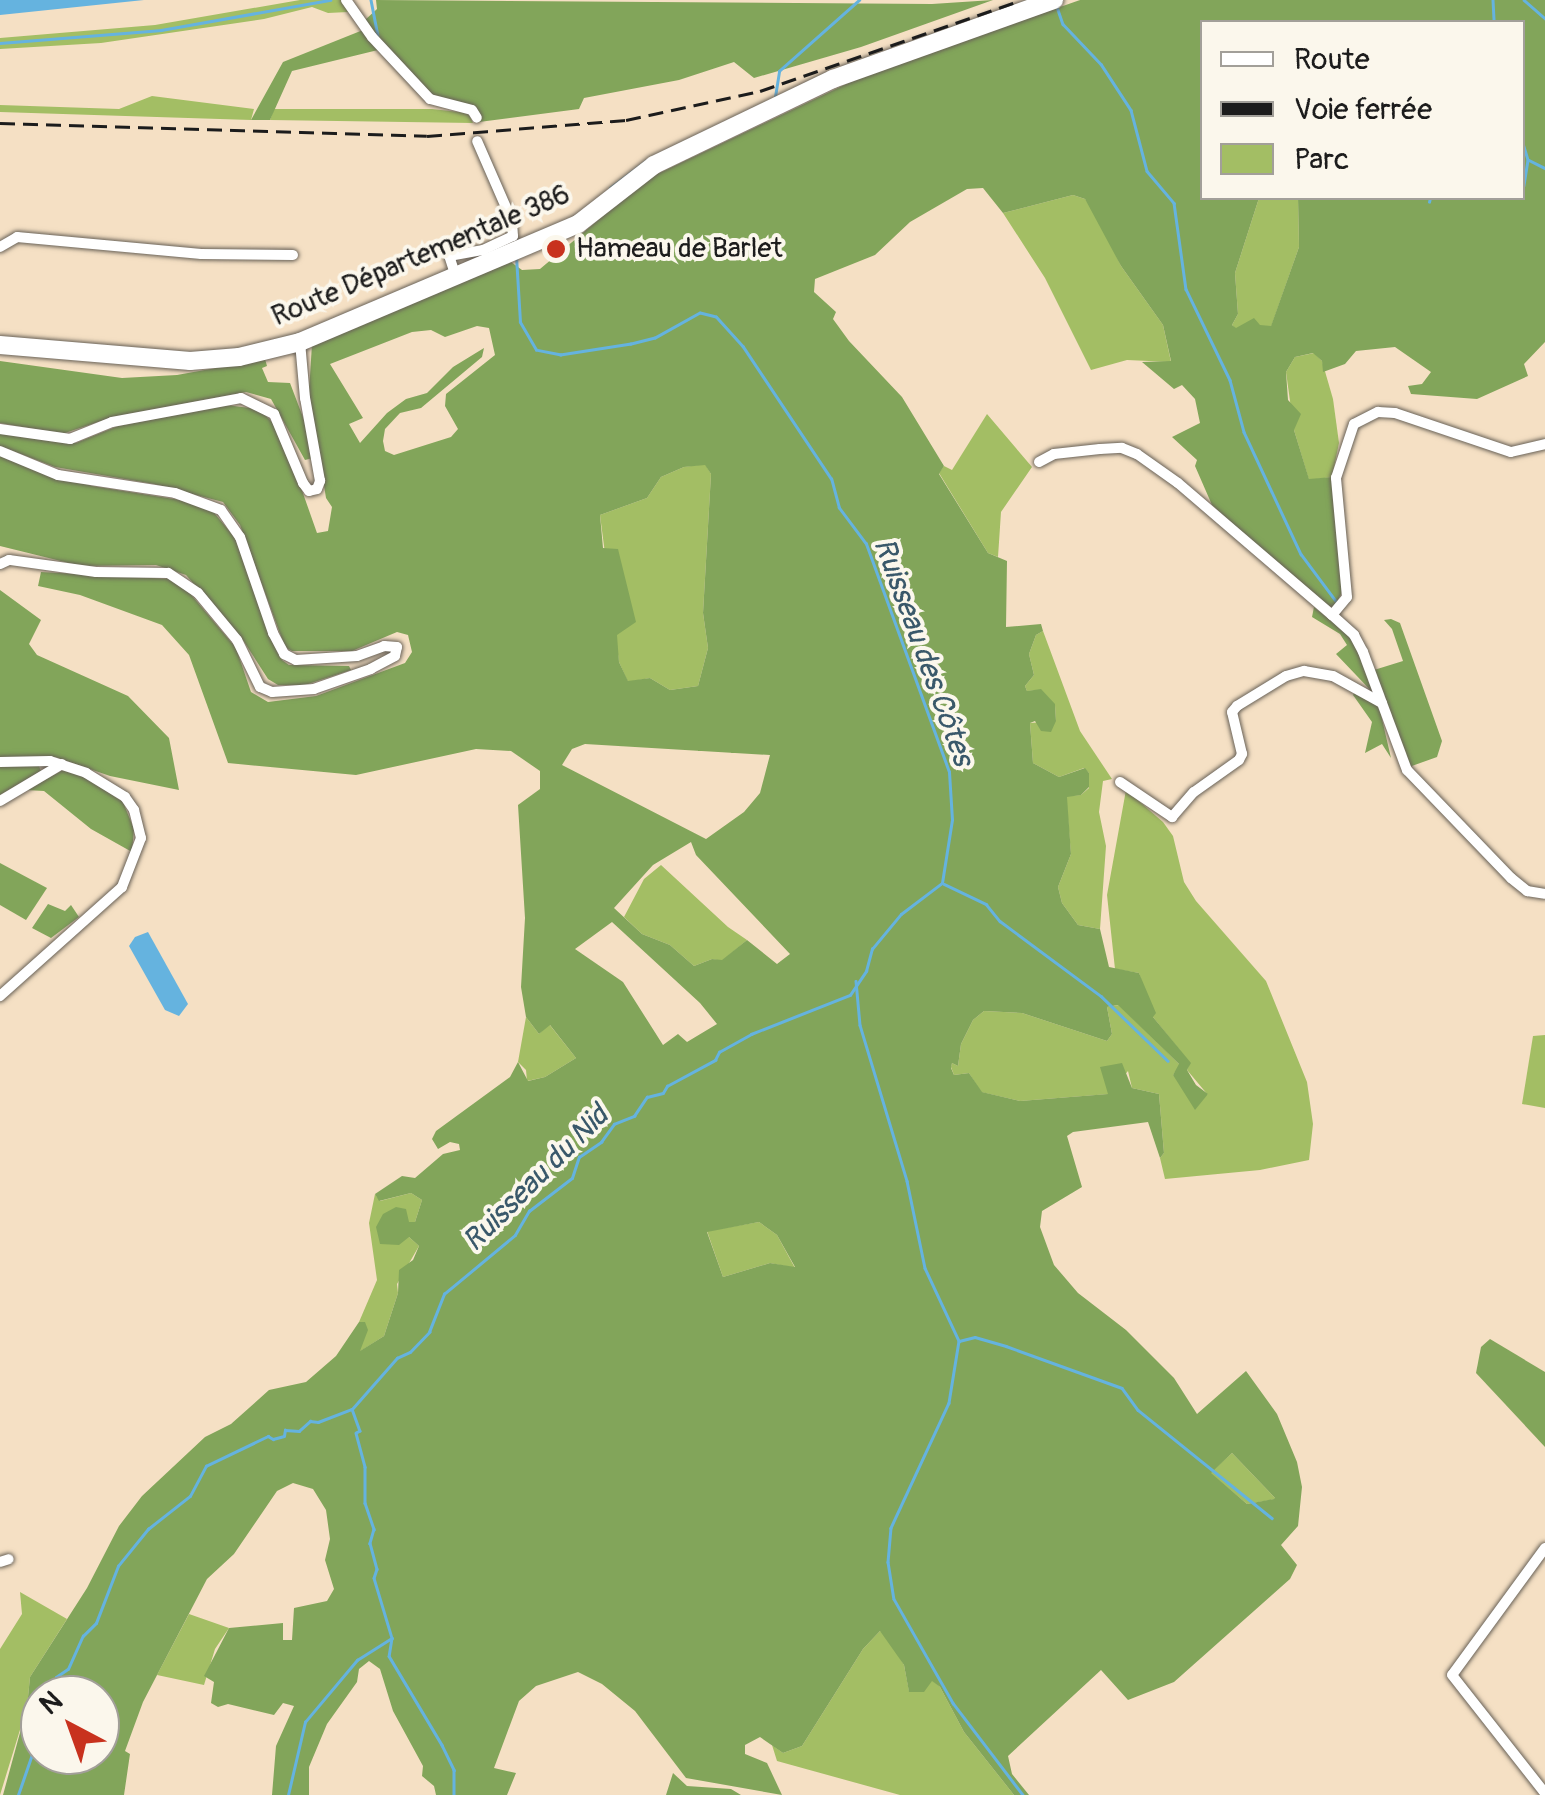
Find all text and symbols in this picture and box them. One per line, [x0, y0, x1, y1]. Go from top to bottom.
legend [1200, 20, 1525, 200]
text: Route [1294, 41, 1369, 78]
text: Voie ferrée [1294, 91, 1432, 128]
text: Parc [1294, 141, 1349, 178]
street label: Route Départementale 386 [267, 178, 575, 334]
place label: Hameau de Barlet [576, 232, 783, 266]
marker: Hameau de Barlet [545, 238, 567, 260]
water label: Ruisseau des Côtes [865, 533, 981, 771]
water label: Ruisseau du Nid [456, 1099, 616, 1259]
north arrow [20, 1675, 120, 1775]
text: N [33, 1684, 70, 1723]

